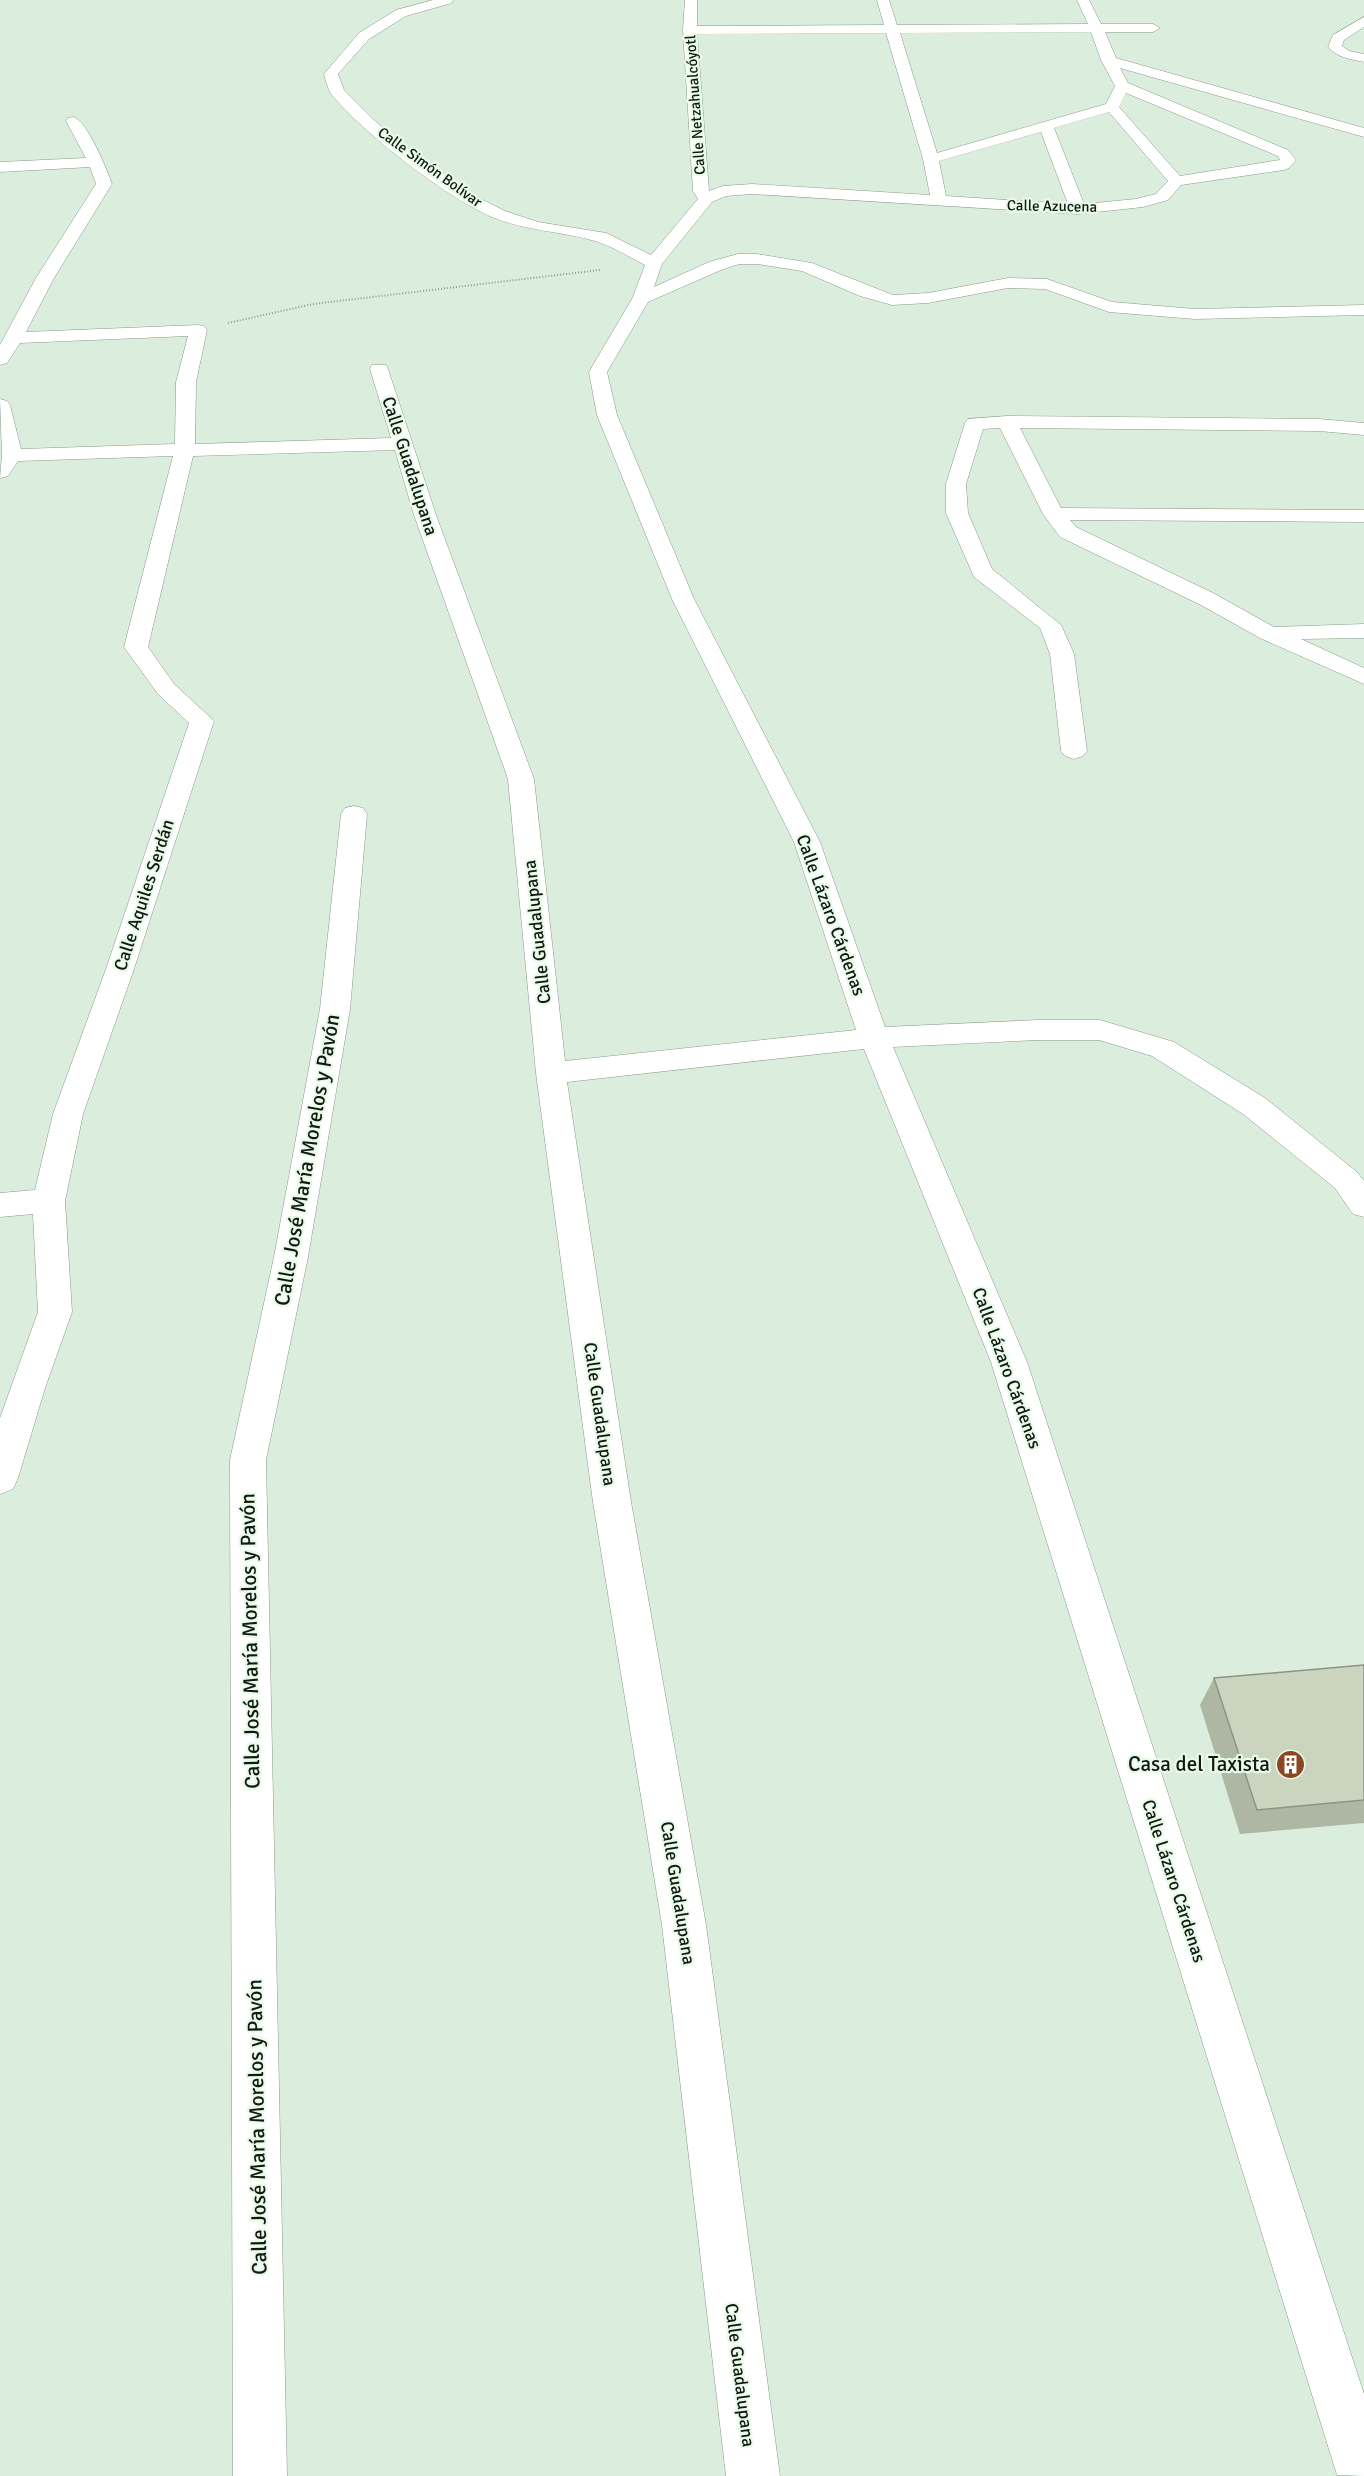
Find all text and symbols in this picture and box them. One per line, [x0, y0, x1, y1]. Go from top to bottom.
street label: Calle Netzahualcóyotl [681, 34, 709, 176]
street label: Calle Simón Bolívar [374, 123, 486, 211]
street label: Calle Azucena [1007, 196, 1097, 216]
street label: Calle Guadalupana [377, 394, 443, 538]
street label: Calle Aquiles Serdán [109, 816, 179, 974]
street label: Calle Lázaro Cárdenas [792, 831, 870, 999]
street label: Calle Guadalupana [518, 859, 556, 1005]
street label: Calle José María Morelos y Pavón [269, 1012, 345, 1308]
street label: Calle Lázaro Cárdenas [968, 1284, 1046, 1452]
street label: Calle Guadalupana [579, 1341, 621, 1487]
street label: Calle José María Morelos y Pavón [234, 1493, 266, 1789]
building icon: Casa del Taxista [1275, 1748, 1307, 1780]
place label: Casa del Taxista [1128, 1751, 1270, 1777]
street label: Calle Lázaro Cárdenas [1137, 1797, 1211, 1965]
street label: Calle Guadalupana [656, 1820, 700, 1966]
street label: Calle José María Morelos y Pavón [241, 1979, 273, 2275]
street label: Calle Guadalupana [720, 2302, 760, 2448]

